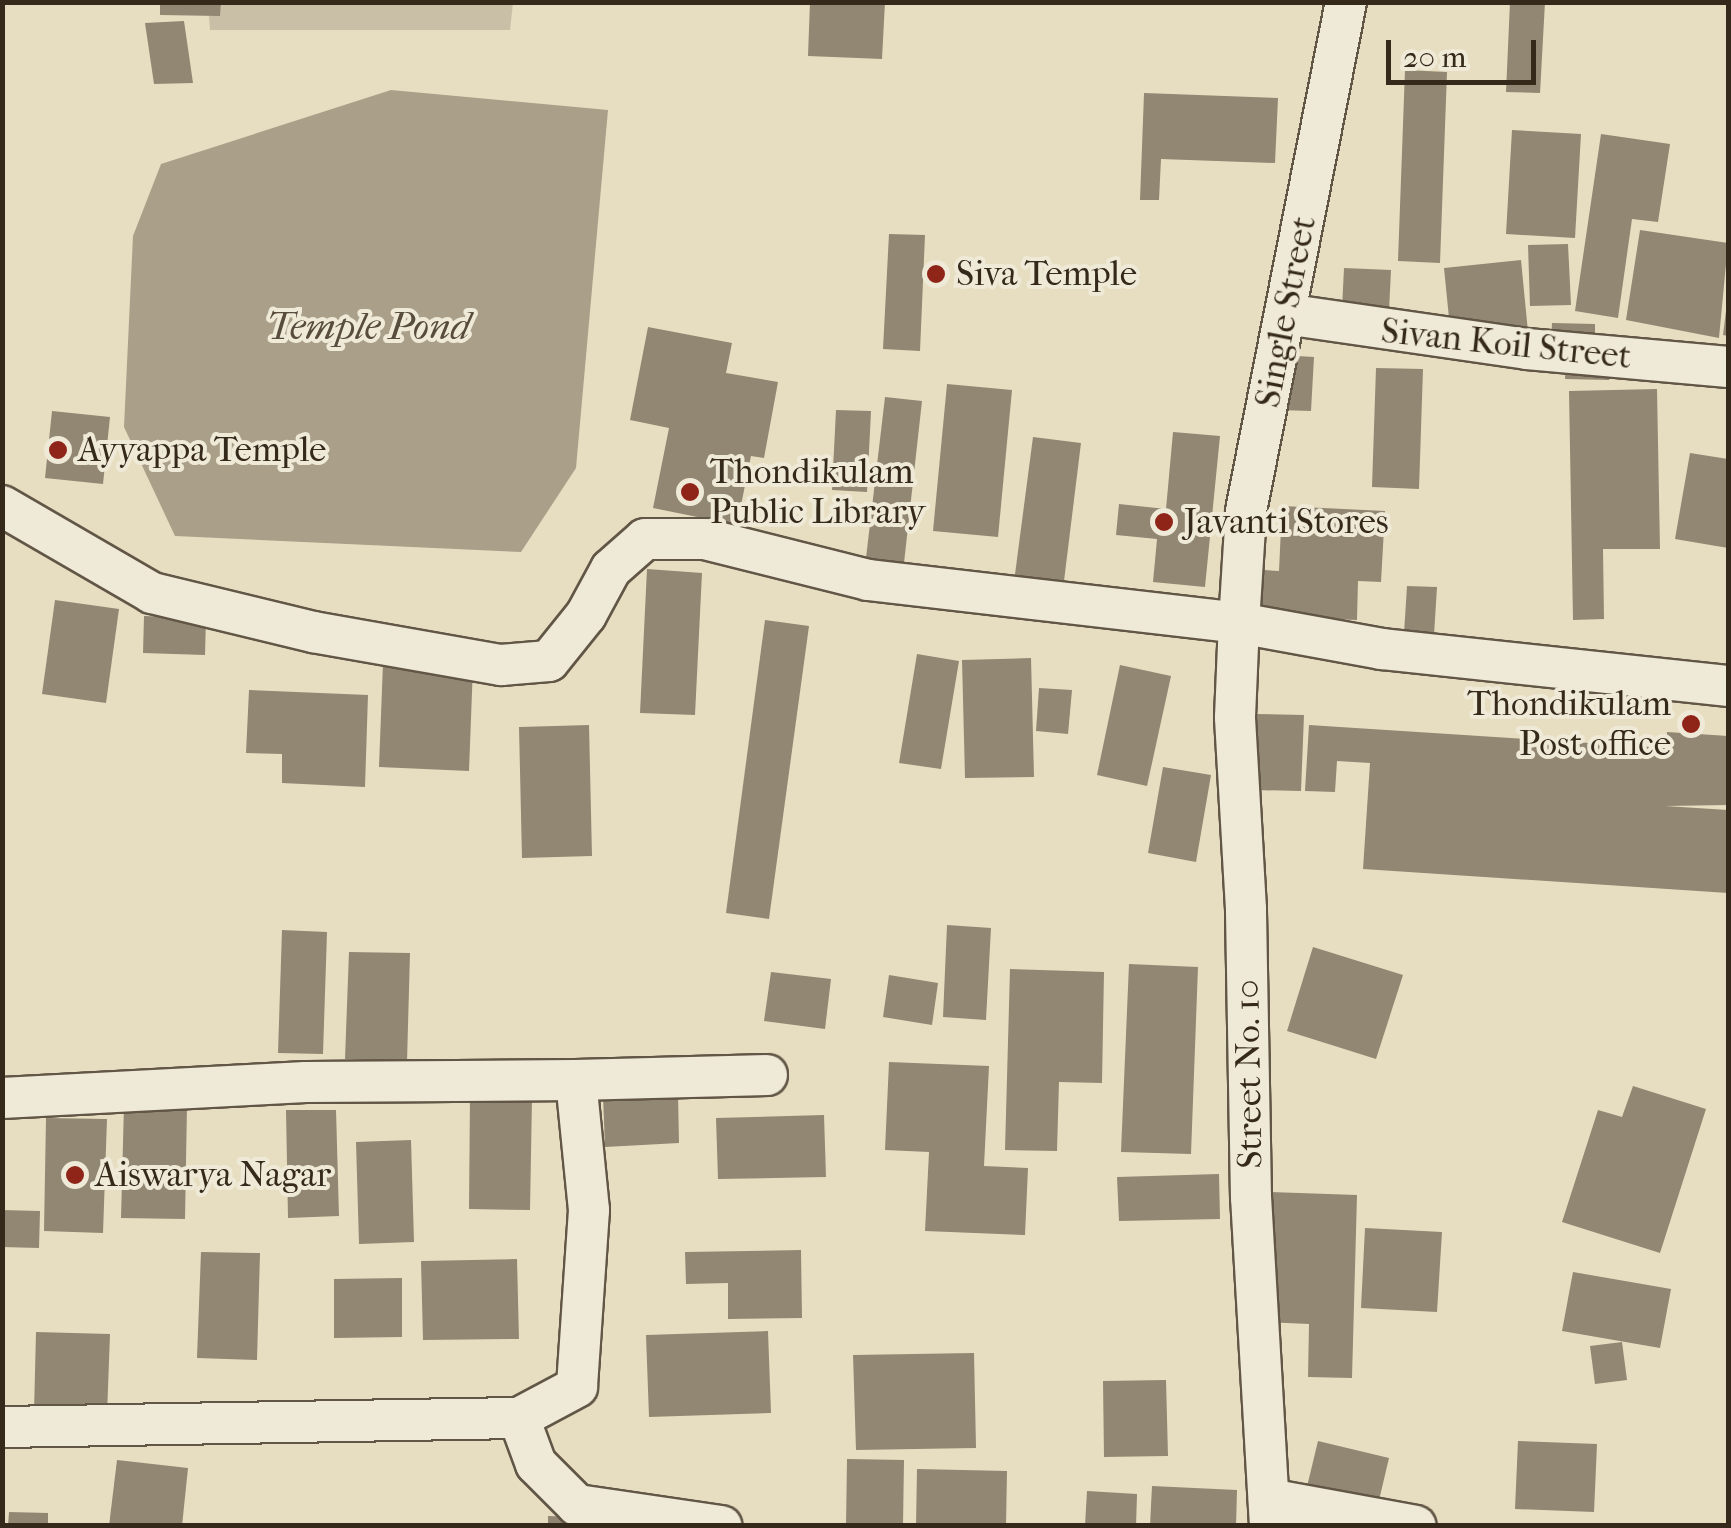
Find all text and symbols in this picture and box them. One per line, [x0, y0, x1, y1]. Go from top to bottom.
scale bar [1391, 20, 1541, 82]
text: 20 m [1403, 40, 1466, 75]
street label: Single Street [1247, 213, 1325, 411]
place label: Siva Temple [956, 253, 1137, 295]
marker: Siva Temple [925, 263, 947, 285]
water label: Temple Pond [266, 304, 470, 350]
street label: Sivan Koil Street [1379, 310, 1633, 378]
place label: Ayyappa Temple [78, 429, 326, 471]
marker: Ayyappa Temple [47, 439, 69, 461]
place label: Thondikulam Public Library [710, 451, 925, 533]
marker: Thondikulam Public Library [679, 481, 701, 503]
place label: Javanti Stores [1184, 501, 1389, 543]
marker: Javanti Stores [1153, 511, 1175, 533]
place label: Thondikulam Post office [1467, 683, 1671, 765]
marker: Thondikulam Post office [1680, 713, 1702, 735]
street label: Street No. 10 [1226, 979, 1272, 1169]
place label: Aiswarya Nagar [95, 1154, 331, 1196]
marker: Aiswarya Nagar [64, 1164, 86, 1186]

